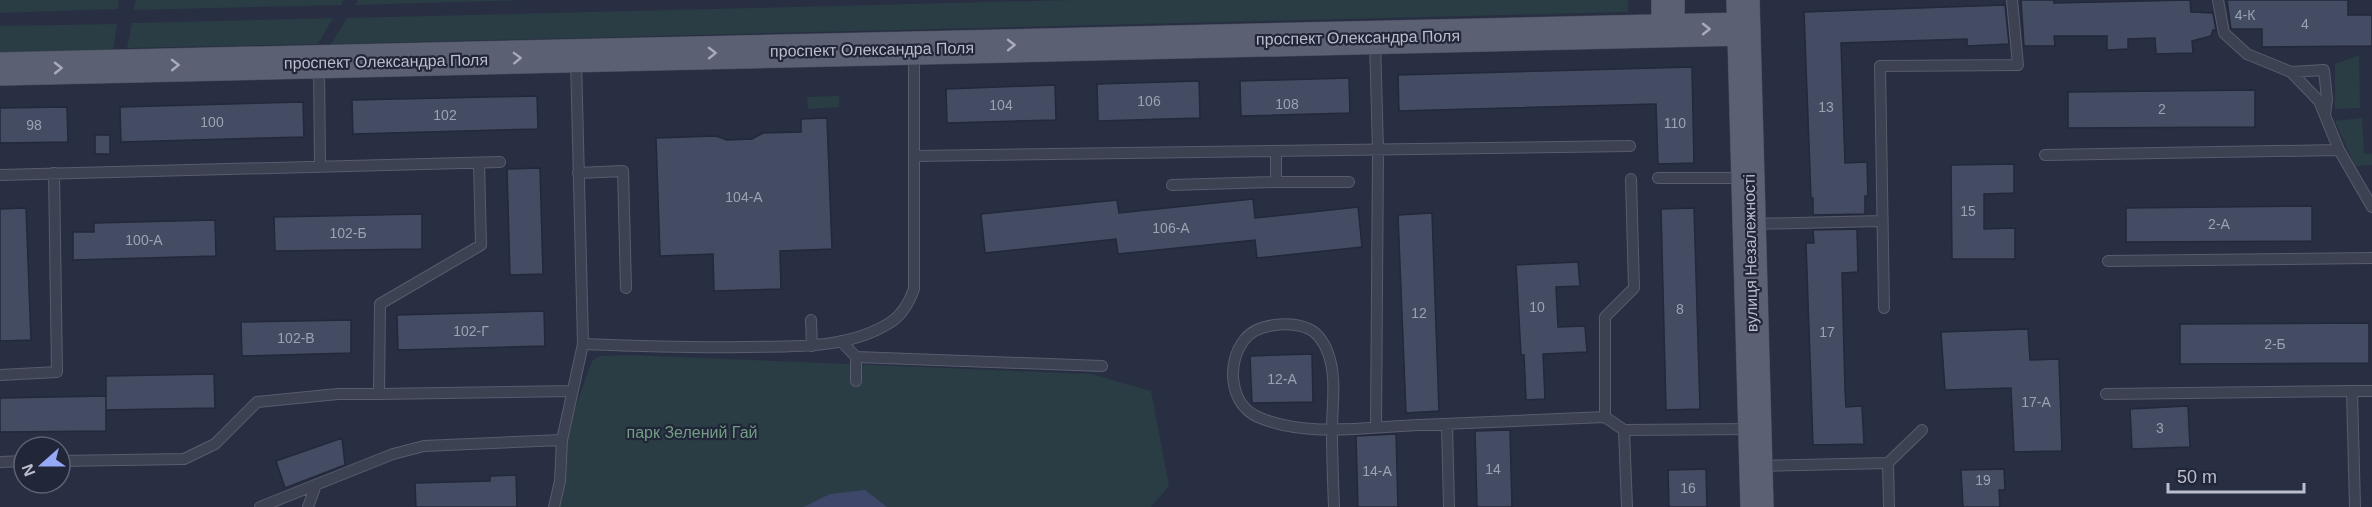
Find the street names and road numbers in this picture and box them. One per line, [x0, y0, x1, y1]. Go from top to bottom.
street label: проспект Олександра Поля [1256, 27, 1460, 48]
street label: проспект Олександра Поля [770, 39, 974, 60]
street label: проспект Олександра Поля [284, 51, 488, 72]
street label: вулиця Незалежності [1741, 174, 1760, 332]

